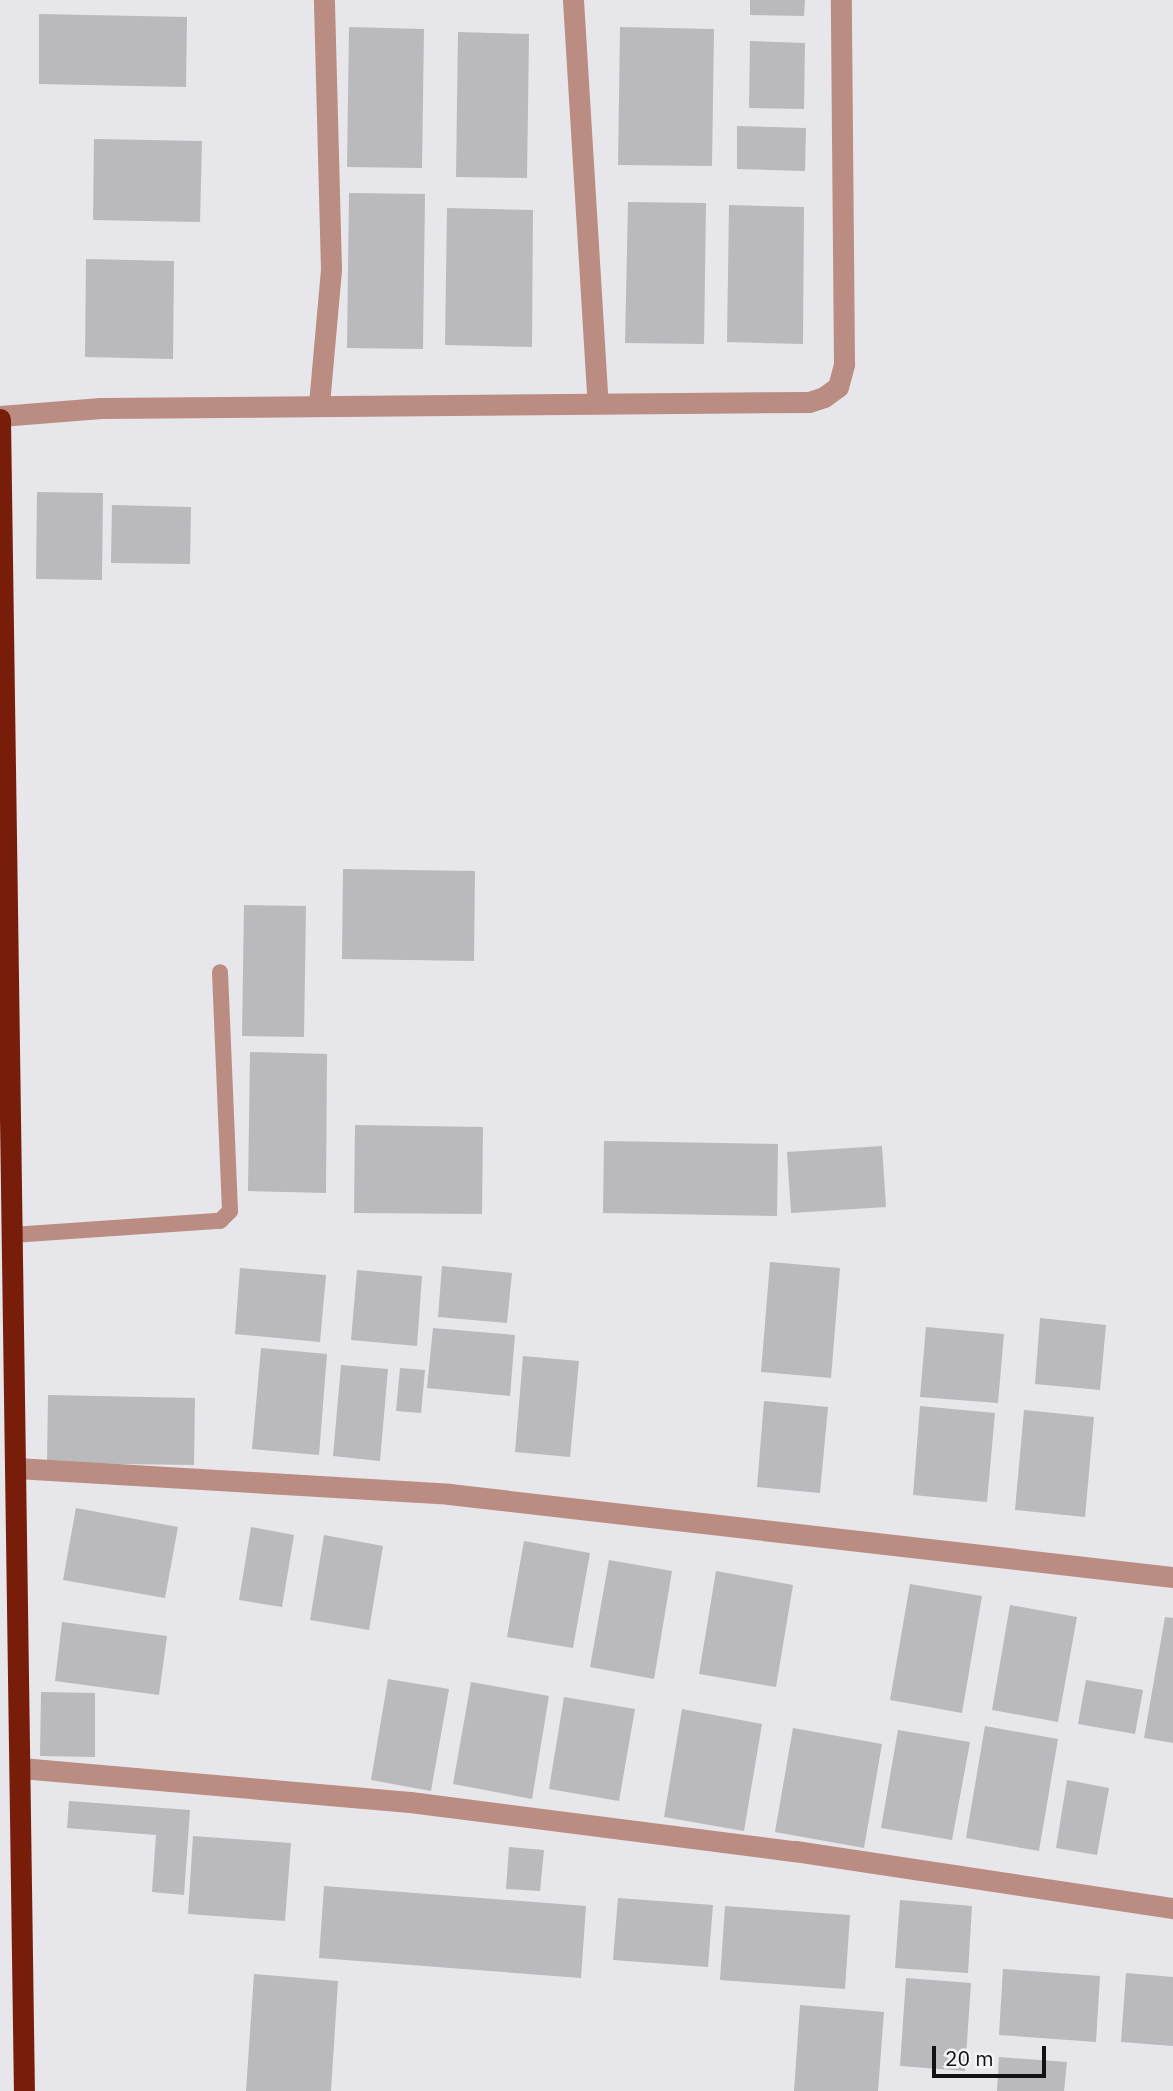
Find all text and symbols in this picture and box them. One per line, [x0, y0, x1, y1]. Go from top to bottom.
scale bar [935, 2032, 1049, 2076]
text: 20 m [945, 2044, 994, 2072]

